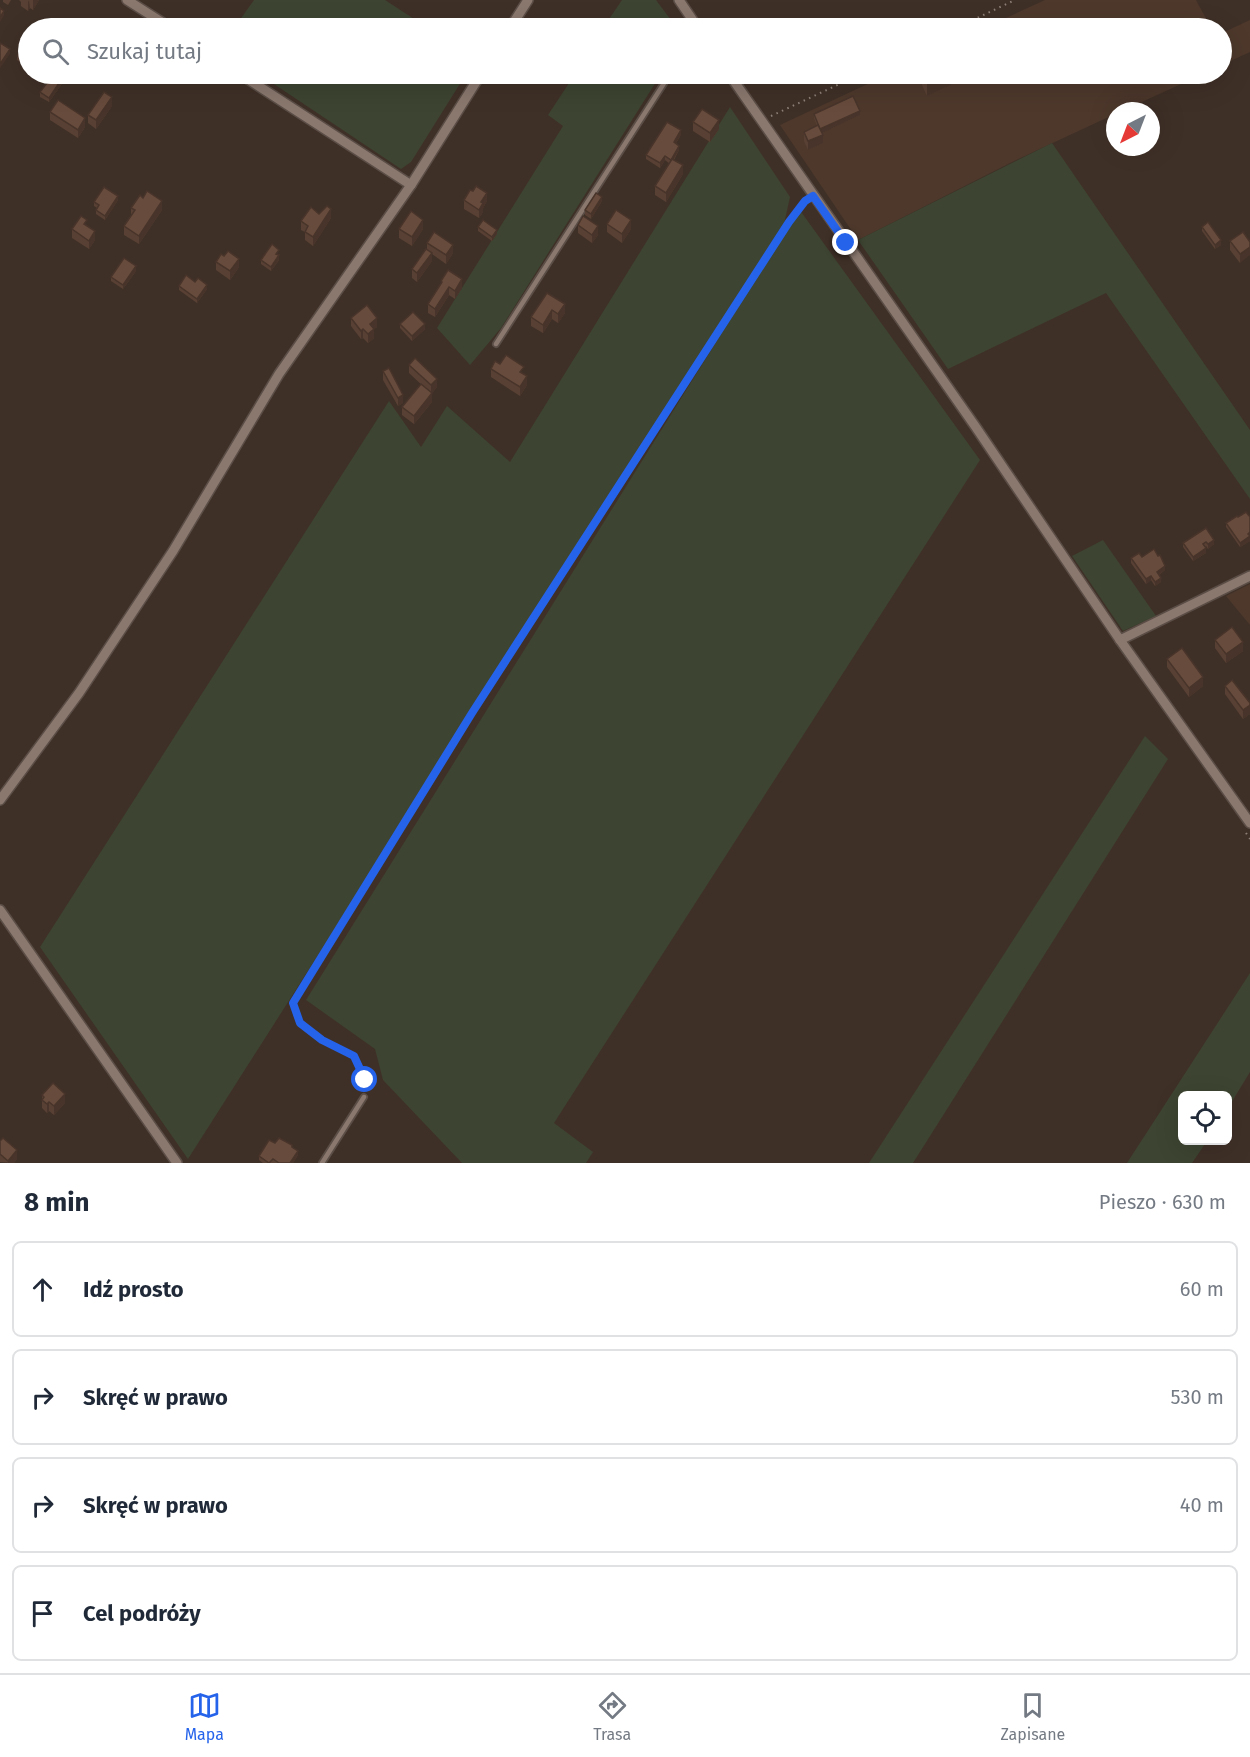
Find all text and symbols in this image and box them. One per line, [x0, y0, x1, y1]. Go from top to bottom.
search box [18, 18, 1232, 84]
icon: search [39, 35, 72, 68]
text: Szukaj tutaj [87, 38, 202, 65]
north arrow [1106, 102, 1160, 156]
route end [832, 229, 858, 255]
route start [351, 1066, 377, 1092]
map controls [1178, 1091, 1232, 1145]
button: locate [1178, 1091, 1232, 1145]
text: 8 min [24, 1187, 90, 1218]
text: Pieszo · 630 m [1099, 1190, 1226, 1214]
icon: ahead [26, 1273, 59, 1306]
text: Idź prosto [83, 1276, 184, 1303]
text: 60 m [1180, 1277, 1224, 1301]
icon: right [26, 1381, 59, 1414]
text: Skręć w prawo [83, 1384, 228, 1411]
text: 530 m [1171, 1385, 1224, 1409]
icon: right [26, 1489, 59, 1522]
text: Skręć w prawo [83, 1492, 228, 1519]
text: 40 m [1180, 1493, 1224, 1517]
icon: arrive [26, 1597, 59, 1630]
text: Cel podróży [83, 1600, 201, 1627]
tab: Mapa [185, 1689, 224, 1744]
tab: Trasa [593, 1689, 631, 1744]
tab: Zapisane [1000, 1689, 1065, 1744]

